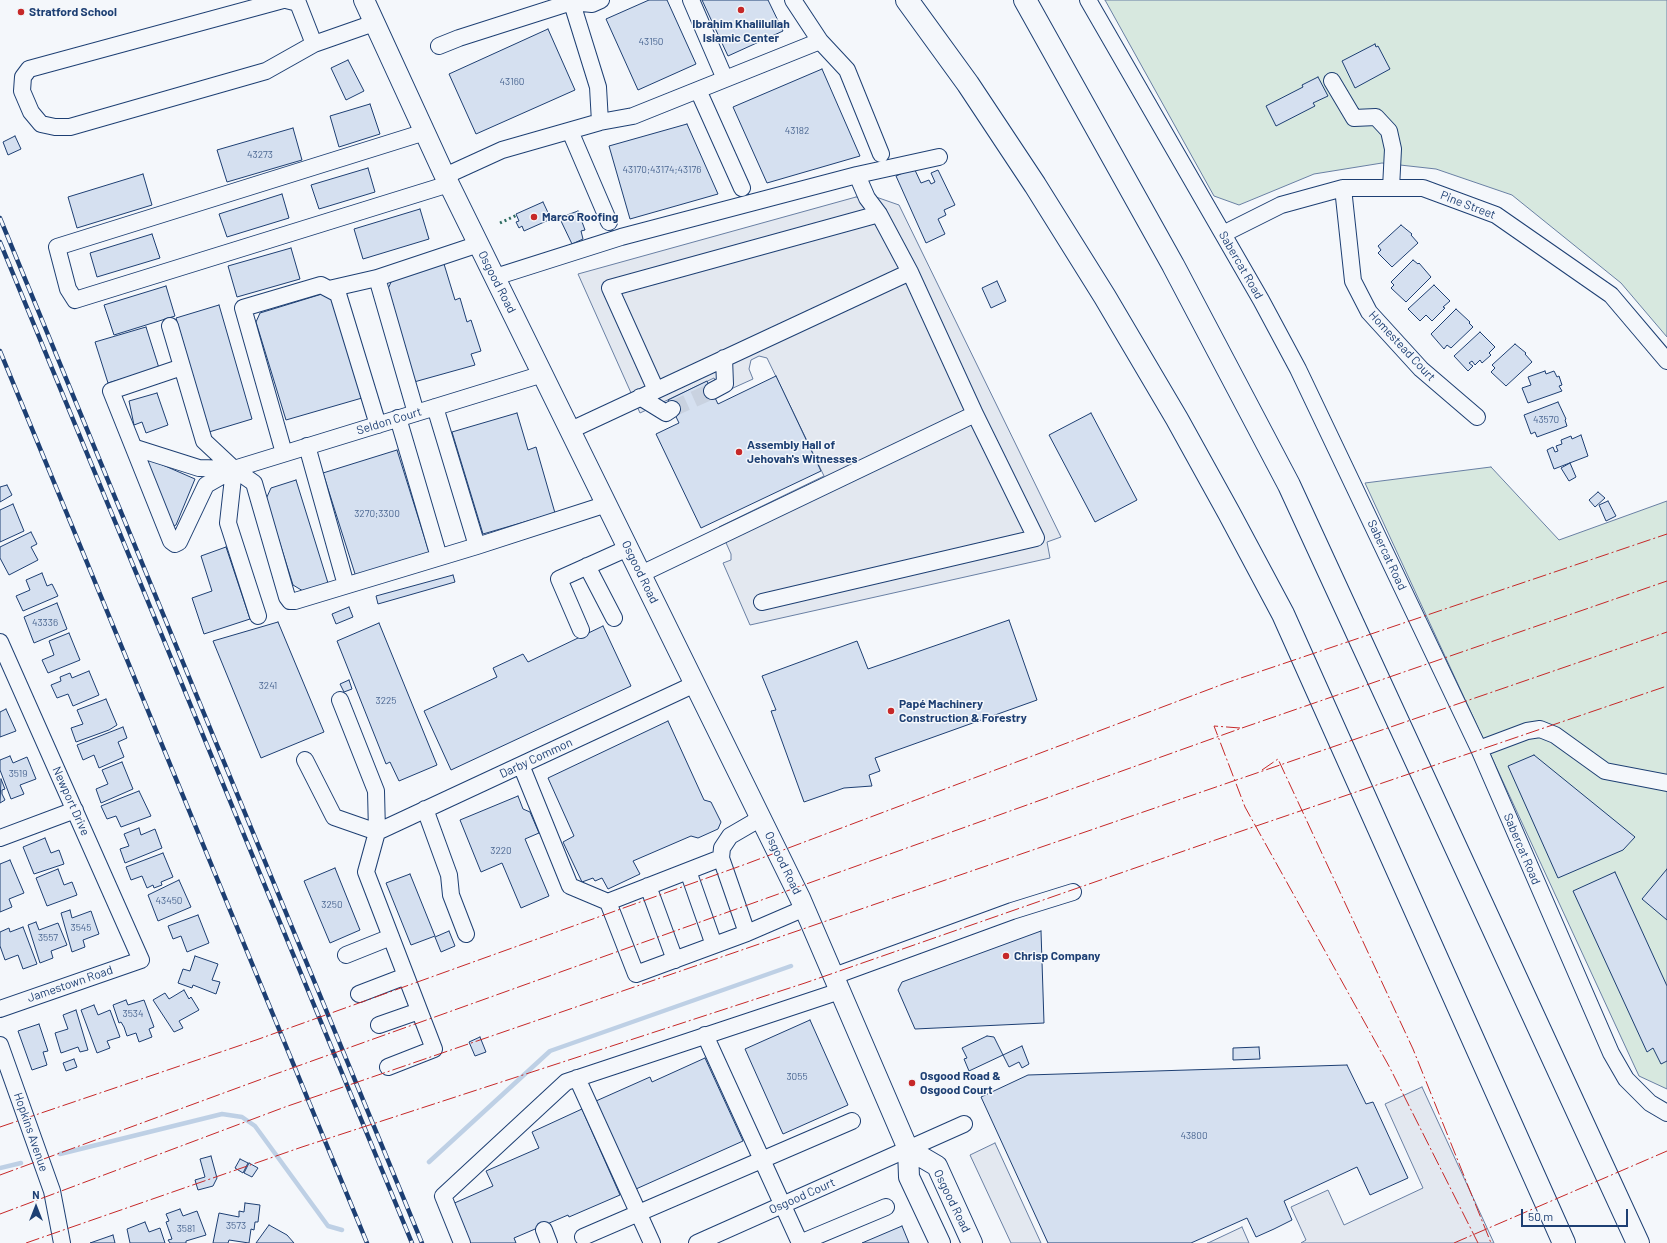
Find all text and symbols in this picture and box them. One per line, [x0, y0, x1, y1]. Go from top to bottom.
place label: Stratford School [29, 5, 117, 19]
marker: Ibrahim Khalilullah Islamic Center [736, 5, 746, 15]
marker: Stratford School [16, 7, 26, 17]
place label: Ibrahim Khalilullah Islamic Center [692, 17, 790, 45]
house number: 43150 [639, 36, 663, 48]
house number: 43160 [500, 76, 524, 88]
house number: 43182 [785, 125, 809, 137]
house number: 43273 [247, 149, 273, 161]
house number: 43170;43174;43176 [623, 164, 701, 176]
street label: Pine Street [1438, 188, 1498, 222]
place label: Marco Roofing [542, 210, 618, 224]
marker: Marco Roofing [529, 212, 539, 222]
street label: Sabercat Road [1216, 229, 1266, 301]
street label: Osgood Road [475, 248, 519, 316]
street label: Homestead Court [1366, 308, 1438, 384]
street label: Seldon Court [355, 404, 423, 438]
house number: 43570 [1533, 414, 1559, 426]
place label: Assembly Hall of Jehovah's Witnesses [747, 438, 857, 466]
marker: Assembly Hall of Jehovah's Witnesses [734, 447, 744, 457]
house number: 3270;3300 [354, 508, 400, 520]
street label: Sabercat Road [1364, 518, 1410, 592]
street label: Osgood Road [619, 538, 661, 606]
house number: 43336 [32, 617, 58, 629]
house number: 3241 [259, 680, 277, 692]
house number: 3225 [375, 695, 397, 707]
place label: Papé Machinery Construction & Forestry [899, 697, 1027, 725]
marker: Papé Machinery Construction & Forestry [886, 706, 896, 716]
street label: Darby Common [497, 735, 575, 781]
street label: Newport Drive [49, 764, 93, 838]
house number: 3519 [9, 768, 27, 780]
street label: Sabercat Road [1501, 811, 1543, 887]
street label: Osgood Road [762, 829, 804, 897]
house number: 3220 [490, 845, 512, 857]
house number: 43450 [156, 895, 182, 907]
house number: 3250 [321, 899, 343, 911]
house number: 3545 [71, 922, 91, 934]
house number: 3557 [38, 932, 58, 944]
place label: Chrisp Company [1014, 949, 1100, 963]
marker: Chrisp Company [1001, 951, 1011, 961]
street label: Jamestown Road [25, 963, 115, 1005]
house number: 3534 [123, 1008, 143, 1020]
place label: Osgood Road & Osgood Court [920, 1069, 1001, 1097]
house number: 3055 [786, 1071, 808, 1083]
marker: Osgood Road & Osgood Court [907, 1078, 917, 1088]
street label: Hopkins Avenue [11, 1090, 51, 1174]
house number: 43800 [1180, 1130, 1208, 1142]
street label: Osgood Road [931, 1167, 973, 1235]
street label: Osgood Court [767, 1175, 837, 1217]
north arrow [16, 1187, 56, 1227]
text: N [32, 1188, 40, 1201]
scale bar [1523, 1201, 1630, 1227]
text: 50 m [1528, 1209, 1553, 1223]
house number: 3573 [226, 1220, 246, 1232]
house number: 3581 [177, 1223, 195, 1235]

